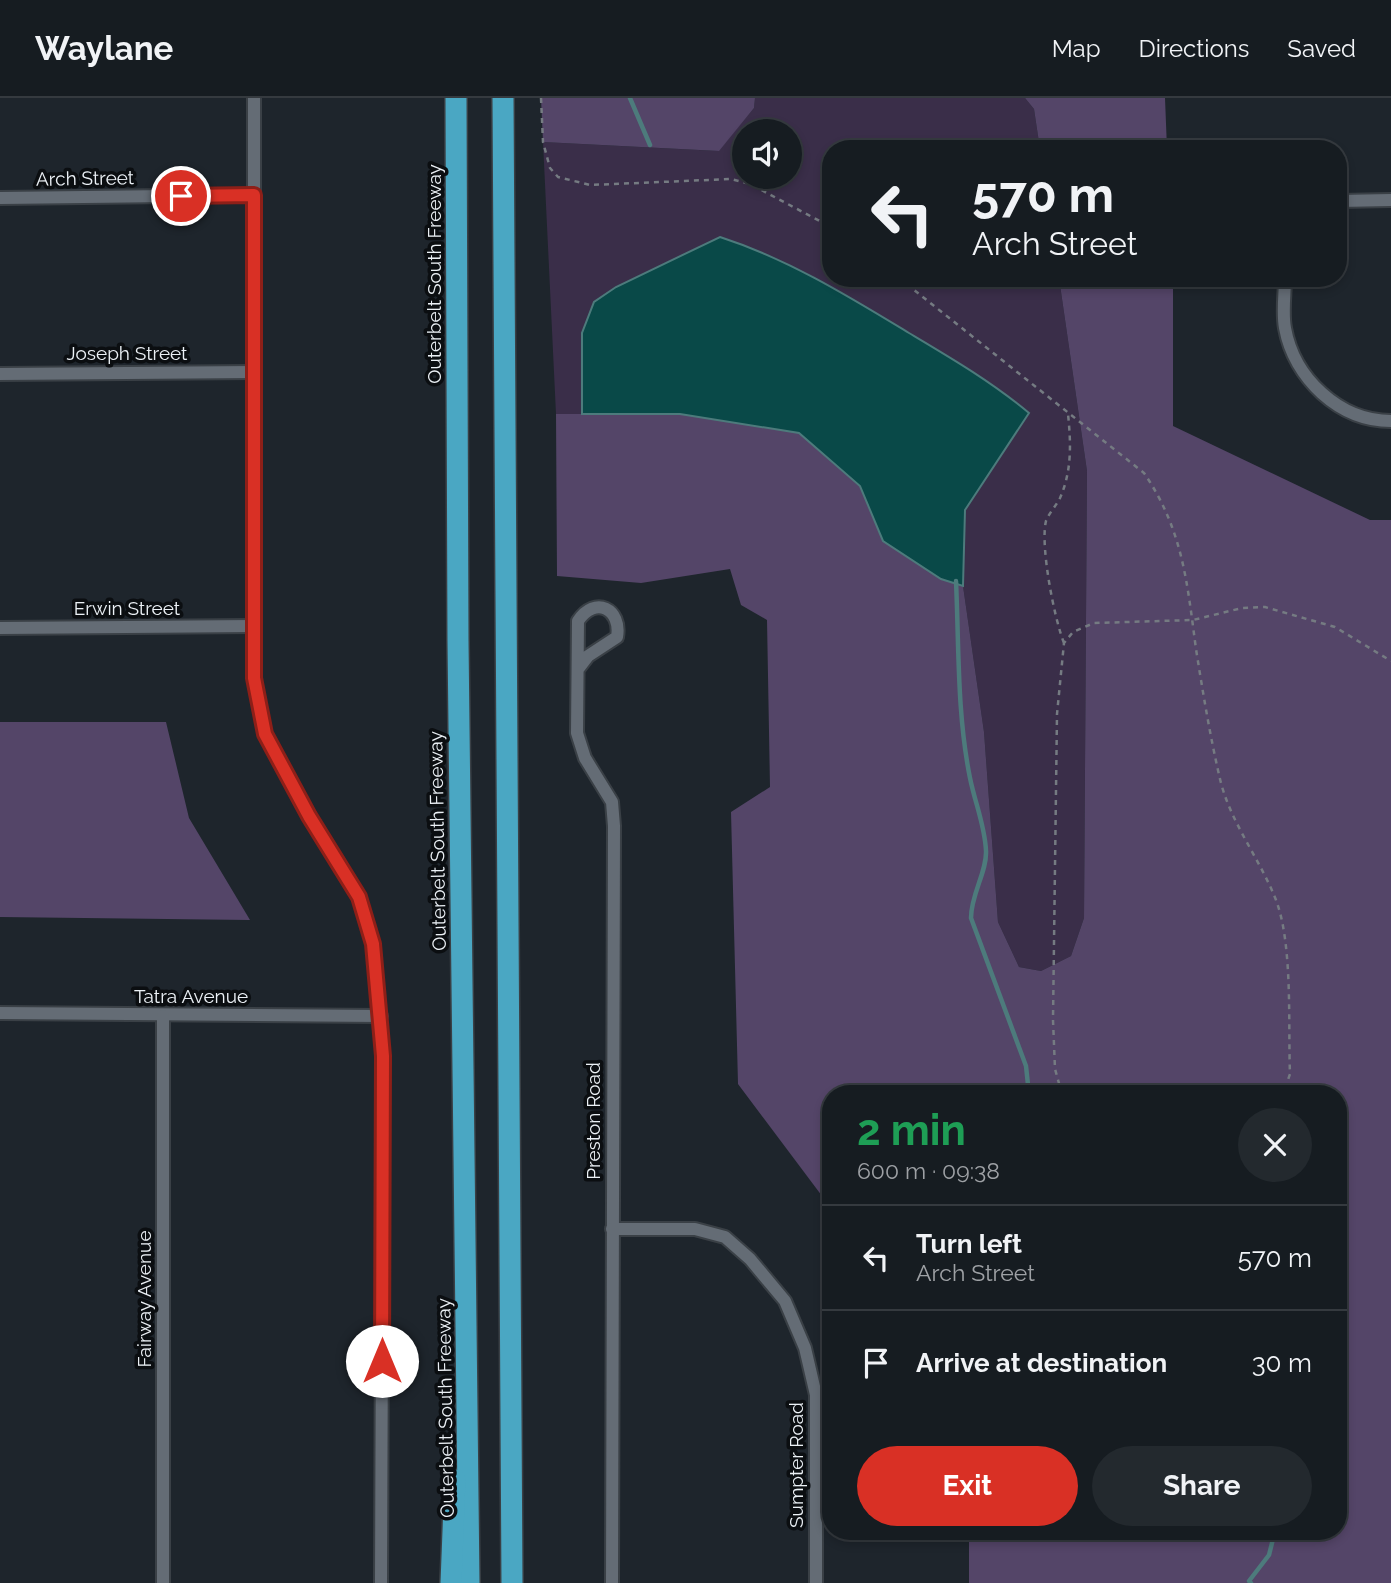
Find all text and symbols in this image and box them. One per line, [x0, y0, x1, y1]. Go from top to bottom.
text: Waylane [35, 29, 173, 68]
text: Map [1052, 34, 1101, 63]
text: Directions [1139, 34, 1249, 63]
text: Saved [1287, 34, 1356, 63]
map controls [732, 119, 802, 189]
button: sound [732, 119, 802, 189]
street label: Outerbelt South Freeway [423, 164, 445, 384]
street label: Arch Street [36, 166, 135, 190]
pin [151, 166, 211, 226]
text: 570 m [972, 166, 1114, 223]
icon: left [857, 168, 948, 259]
icon: arrive [162, 177, 200, 215]
text: Arch Street [972, 225, 1137, 262]
street label: Joseph Street [67, 342, 188, 364]
street label: Erwin Street [74, 597, 181, 619]
street label: Outerbelt South Freeway [424, 731, 450, 951]
street label: Tatra Avenue [134, 985, 248, 1007]
street label: Preston Road [582, 1062, 604, 1180]
text: 2 min [857, 1106, 966, 1155]
button: close [1238, 1108, 1312, 1182]
text: 600 m · 09:38 [857, 1157, 1000, 1184]
text: Turn left [916, 1229, 1022, 1259]
street label: Fairway Avenue [133, 1230, 155, 1368]
icon: left [857, 1239, 895, 1277]
text: 570 m [1238, 1243, 1312, 1273]
text: Arch Street [916, 1259, 1035, 1286]
street label: Outerbelt South Freeway [432, 1298, 458, 1518]
position arrow [345, 1324, 419, 1398]
icon: arrive [857, 1344, 895, 1382]
text: Arrive at destination [916, 1348, 1167, 1378]
text: 30 m [1252, 1348, 1312, 1378]
street label: Sumpter Road [785, 1402, 807, 1528]
button: Exit [857, 1446, 1078, 1526]
button: Share [1092, 1446, 1312, 1526]

